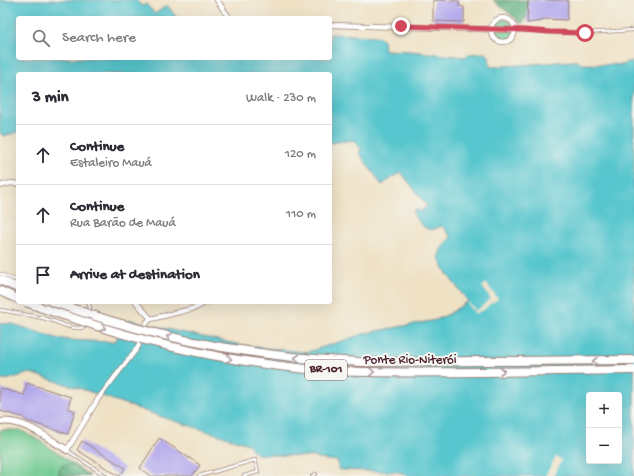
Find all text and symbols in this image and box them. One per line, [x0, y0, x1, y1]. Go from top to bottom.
search box [16, 16, 332, 60]
route end [392, 17, 410, 35]
route start [576, 24, 594, 42]
icon: search [30, 27, 52, 49]
text: Search here [62, 29, 136, 47]
text: 3 min [32, 88, 69, 108]
text: Walk · 230 m [246, 91, 316, 106]
text: Continue [70, 138, 124, 156]
icon: ahead [32, 144, 54, 166]
text: 120 m [285, 147, 316, 162]
text: Estaleiro Mauá [70, 156, 152, 171]
text: Continue [70, 198, 124, 216]
icon: ahead [32, 204, 54, 226]
text: 110 m [286, 207, 316, 222]
text: Rua Barão de Mauá [70, 216, 176, 231]
icon: arrive [32, 264, 54, 286]
text: Arrive at destination [70, 266, 200, 284]
one-way arrow [99, 323, 106, 332]
one-way arrow [166, 333, 172, 341]
street label: Ponte Rio-Niterói [362, 353, 457, 368]
one-way arrow [226, 354, 232, 363]
one-way arrow [294, 354, 300, 363]
one-way arrow [592, 357, 598, 365]
road number: BR-101 [305, 360, 347, 380]
one-way arrow [499, 367, 505, 375]
one-way arrow [369, 368, 375, 376]
map controls [586, 392, 622, 464]
button: + [586, 392, 622, 428]
button: − [586, 428, 622, 464]

